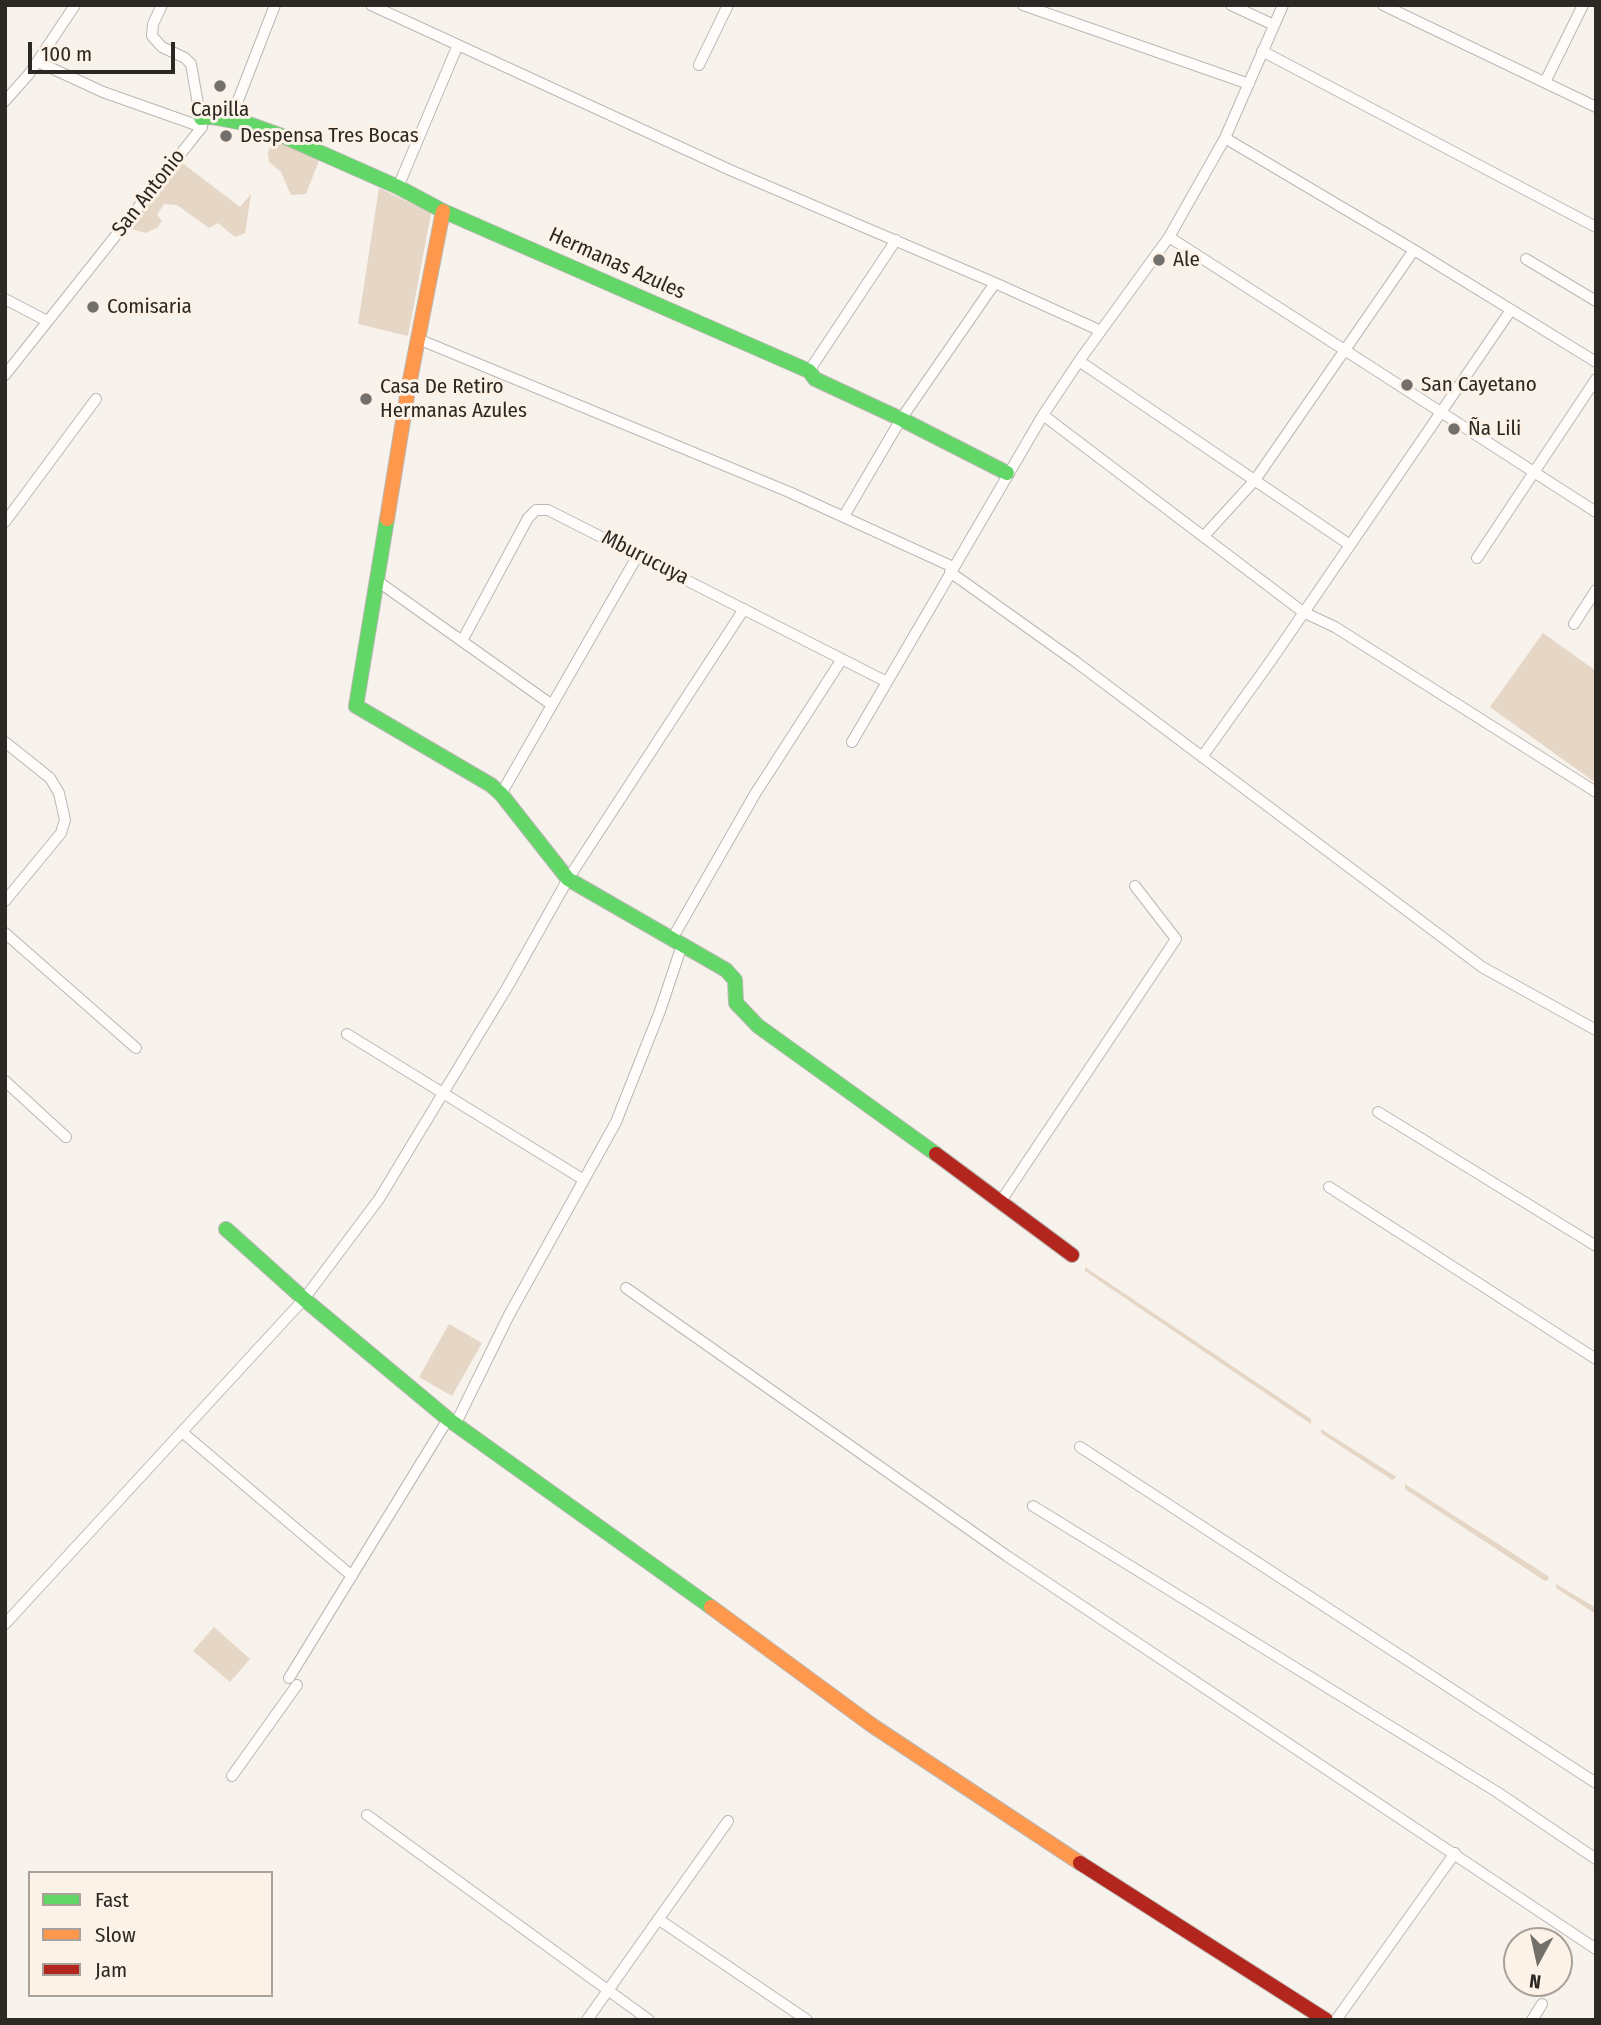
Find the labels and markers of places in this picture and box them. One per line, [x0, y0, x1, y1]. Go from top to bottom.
marker: Capilla [212, 78, 228, 94]
place label: Capilla [191, 97, 249, 123]
place label: Despensa Tres Bocas [240, 123, 419, 149]
marker: Despensa Tres Bocas [218, 128, 234, 144]
place label: Ale [1173, 247, 1200, 273]
marker: Ale [1151, 252, 1167, 268]
place label: Comisaria [107, 294, 192, 320]
marker: Comisaria [85, 299, 101, 315]
place label: San Cayetano [1421, 372, 1537, 398]
place label: Casa De Retiro Hermanas Azules [380, 374, 527, 424]
marker: San Cayetano [1399, 377, 1415, 393]
marker: Casa De Retiro Hermanas Azules [358, 391, 374, 407]
place label: Ña Lili [1468, 416, 1521, 442]
marker: Ña Lili [1446, 421, 1462, 437]

